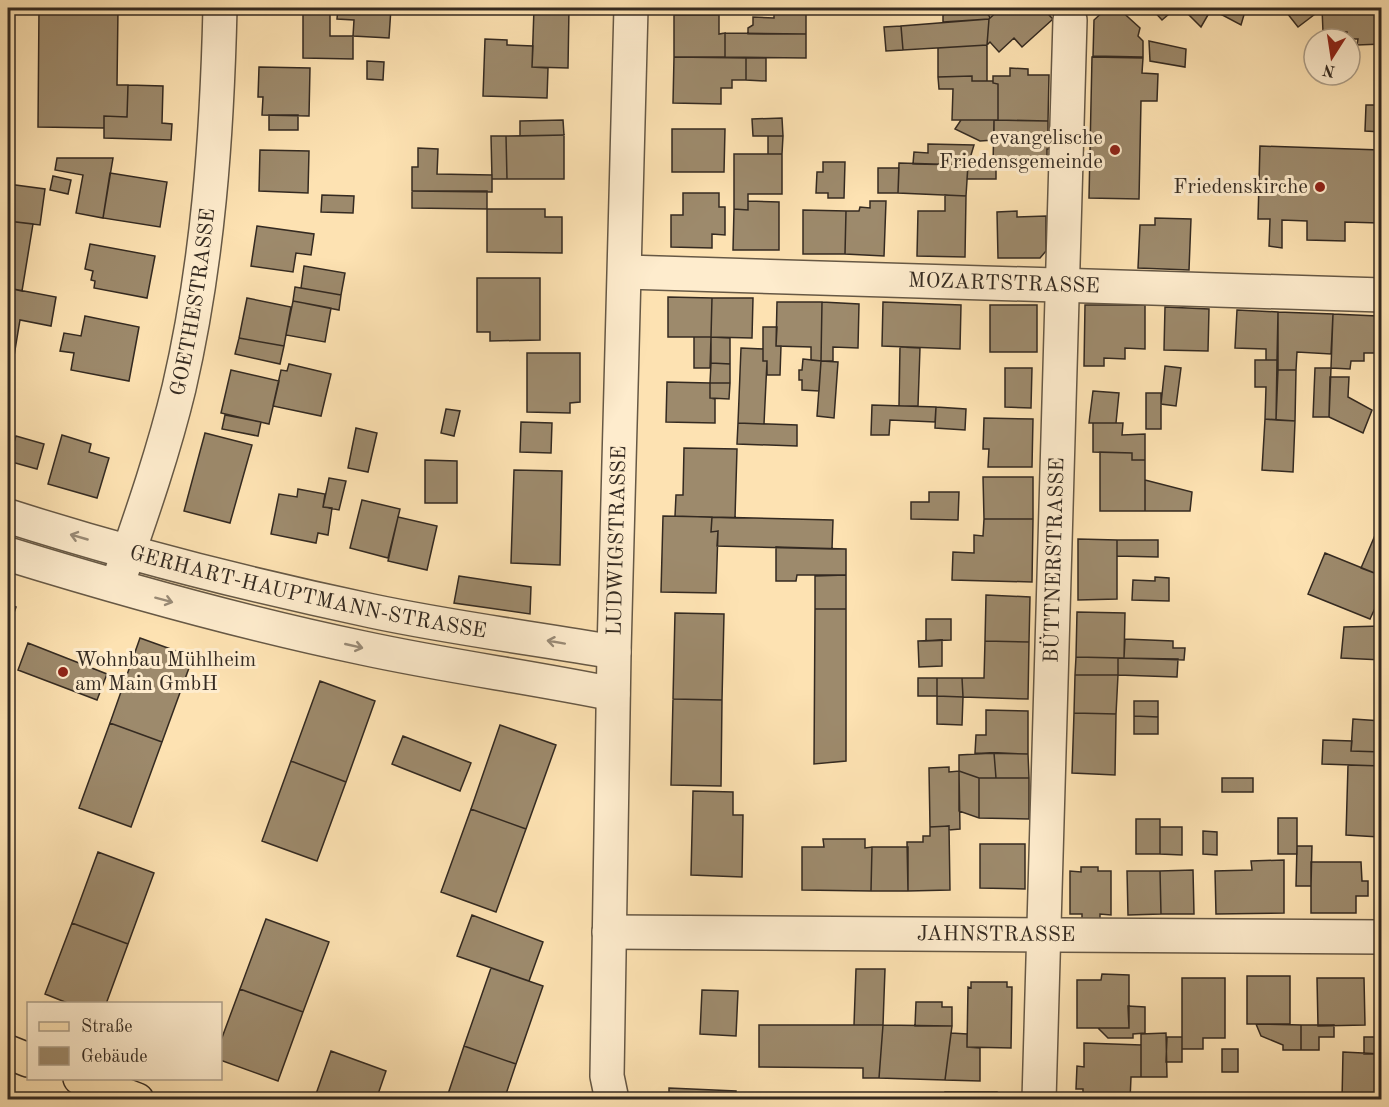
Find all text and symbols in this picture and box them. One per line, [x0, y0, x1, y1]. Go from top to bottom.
north arrow [1302, 27, 1362, 87]
text: N [1321, 60, 1337, 79]
place label: evangelische Friedensgemeinde [939, 128, 1103, 173]
marker: evangelische Friedensgemeinde [1108, 143, 1122, 157]
place label: Friedenskirche [1173, 177, 1308, 198]
marker: Friedenskirche [1313, 180, 1327, 194]
street label: GOETHESTRASSE [167, 207, 219, 398]
street label: MOZARTSTRASSE [908, 270, 1100, 297]
street label: LUDWIGSTRASSE [604, 445, 630, 636]
street label: BÜTTNERSTRASSE [1037, 457, 1068, 663]
one-way arrow [70, 531, 89, 542]
street label: GERHART-HAUPTMANN-STRASSE [127, 542, 488, 642]
one-way arrow [155, 595, 174, 606]
one-way arrow [547, 636, 566, 647]
one-way arrow [344, 641, 363, 653]
place label: Wohnbau Mühlheim am Main GmbH [75, 650, 256, 695]
marker: Wohnbau Mühlheim am Main GmbH [56, 665, 70, 679]
street label: JAHNSTRASSE [917, 923, 1075, 946]
legend [27, 1002, 222, 1080]
text: Straße [81, 1018, 132, 1036]
text: Gebäude [81, 1048, 148, 1066]

